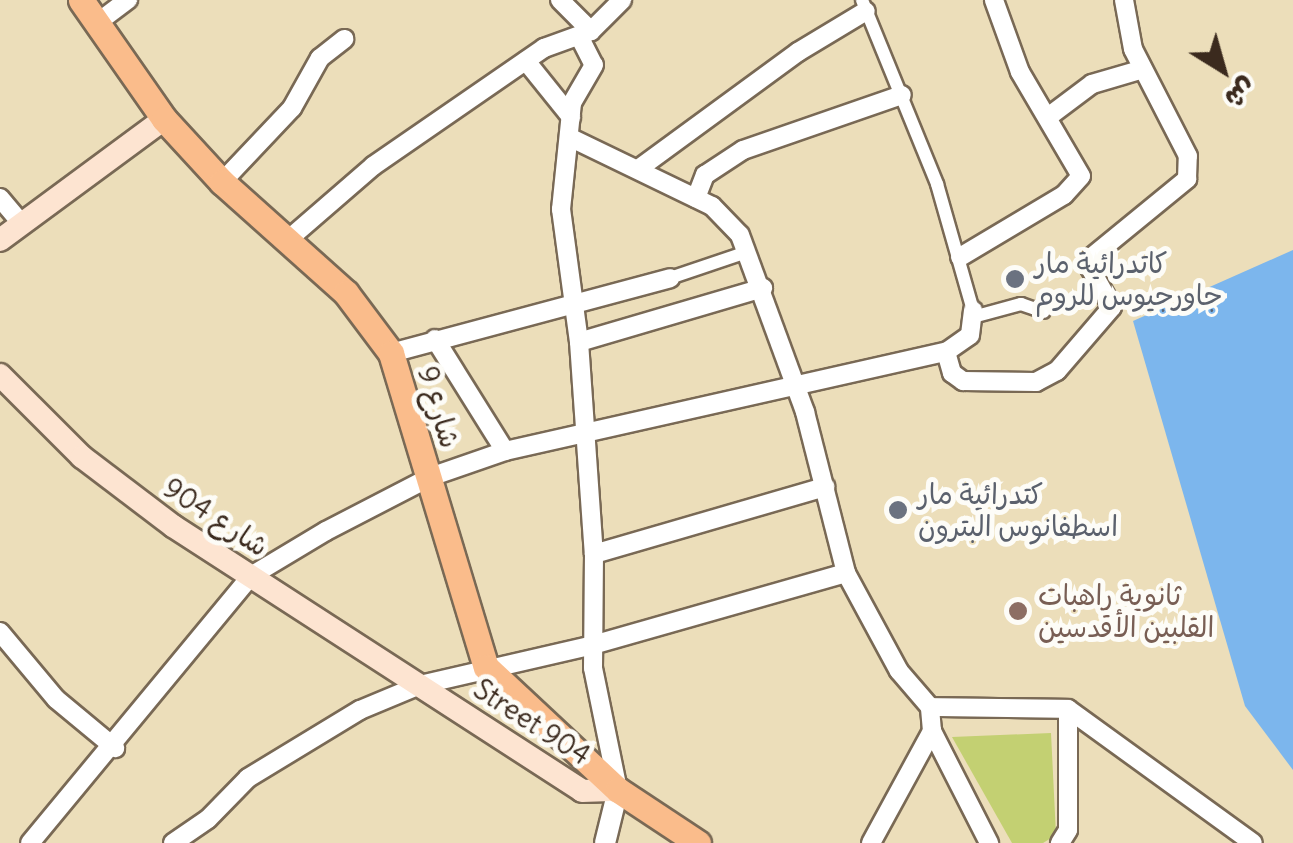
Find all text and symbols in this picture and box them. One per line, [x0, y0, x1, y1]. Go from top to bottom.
north arrow [1173, 20, 1273, 120]
text: ش [1218, 70, 1264, 118]
place label: كاتدرائية مار جاورجيوس للروم [1035, 246, 1223, 312]
marker: كاتدرائية مار جاورجيوس للروم [1004, 268, 1026, 290]
street label: شارع 9 [411, 362, 467, 452]
street label: شارع 904 [157, 471, 275, 563]
place label: كتدرائية مار اسطفانوس البترون [918, 477, 1118, 543]
marker: كتدرائية مار اسطفانوس البترون [887, 499, 909, 521]
place label: ثانوية راهبات القلبين الأقدسين [1038, 578, 1214, 644]
marker: ثانوية راهبات القلبين الأقدسين [1007, 600, 1029, 622]
street label: Street 904 [467, 672, 597, 772]

